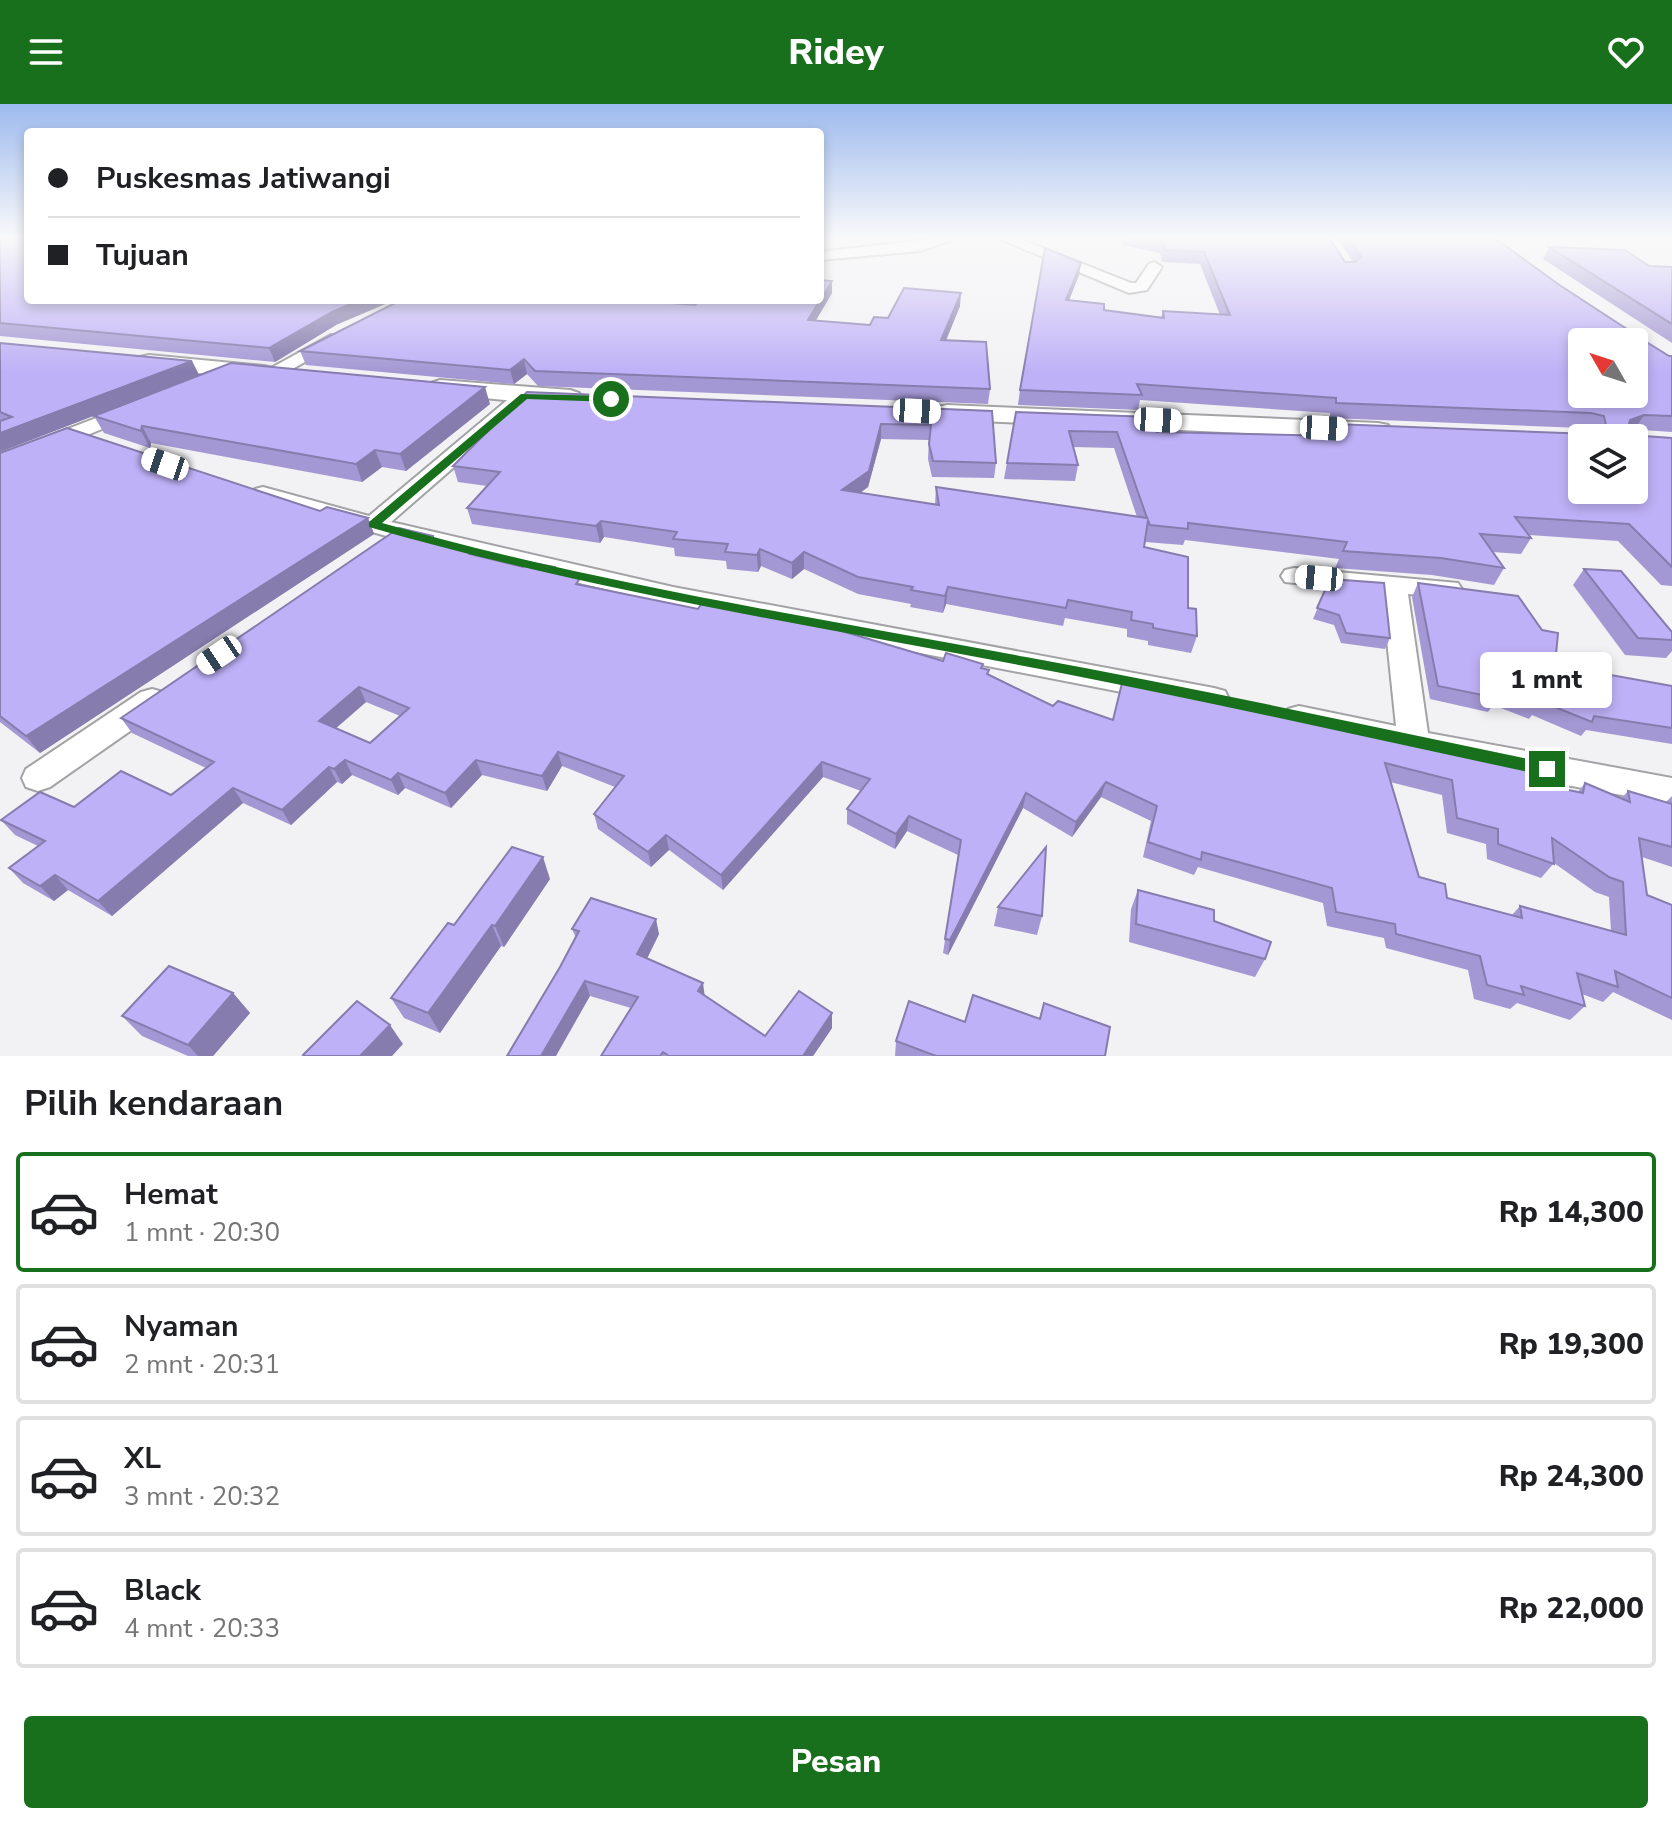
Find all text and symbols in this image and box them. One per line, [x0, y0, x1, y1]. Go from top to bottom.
text: Ridey [788, 28, 884, 77]
icon: menu [24, 30, 68, 74]
icon: heart [1604, 30, 1648, 74]
text: Puskesmas Jatiwangi [96, 158, 391, 199]
text: Tujuan [96, 235, 189, 276]
north arrow [1568, 328, 1648, 408]
map controls [1568, 328, 1648, 504]
route start [593, 381, 629, 417]
car [892, 398, 942, 424]
car [1133, 407, 1183, 433]
car [1299, 415, 1349, 441]
button: layers [1568, 424, 1648, 504]
car [138, 445, 192, 483]
car [1294, 564, 1344, 592]
car [192, 632, 246, 678]
callout: 1 mnt [1481, 653, 1613, 709]
text: 1 mnt [1510, 662, 1582, 697]
route end [1529, 751, 1565, 787]
text: Pilih kendaraan [24, 1079, 283, 1128]
text: Hemat [124, 1174, 218, 1215]
icon: car [28, 1176, 100, 1248]
text: Rp 14,300 [1499, 1192, 1644, 1233]
text: 1 mnt · 20:30 [124, 1215, 280, 1250]
text: Nyaman [124, 1306, 239, 1347]
icon: car [28, 1308, 100, 1380]
text: Rp 19,300 [1499, 1324, 1644, 1365]
text: 2 mnt · 20:31 [124, 1347, 280, 1382]
text: XL [124, 1438, 161, 1479]
icon: car [28, 1440, 100, 1512]
text: Rp 24,300 [1499, 1456, 1644, 1497]
text: 3 mnt · 20:32 [124, 1479, 280, 1514]
text: Black [124, 1570, 201, 1611]
icon: car [28, 1572, 100, 1644]
text: Rp 22,000 [1499, 1588, 1644, 1629]
text: 4 mnt · 20:33 [124, 1611, 280, 1646]
button: Pesan [24, 1716, 1648, 1808]

